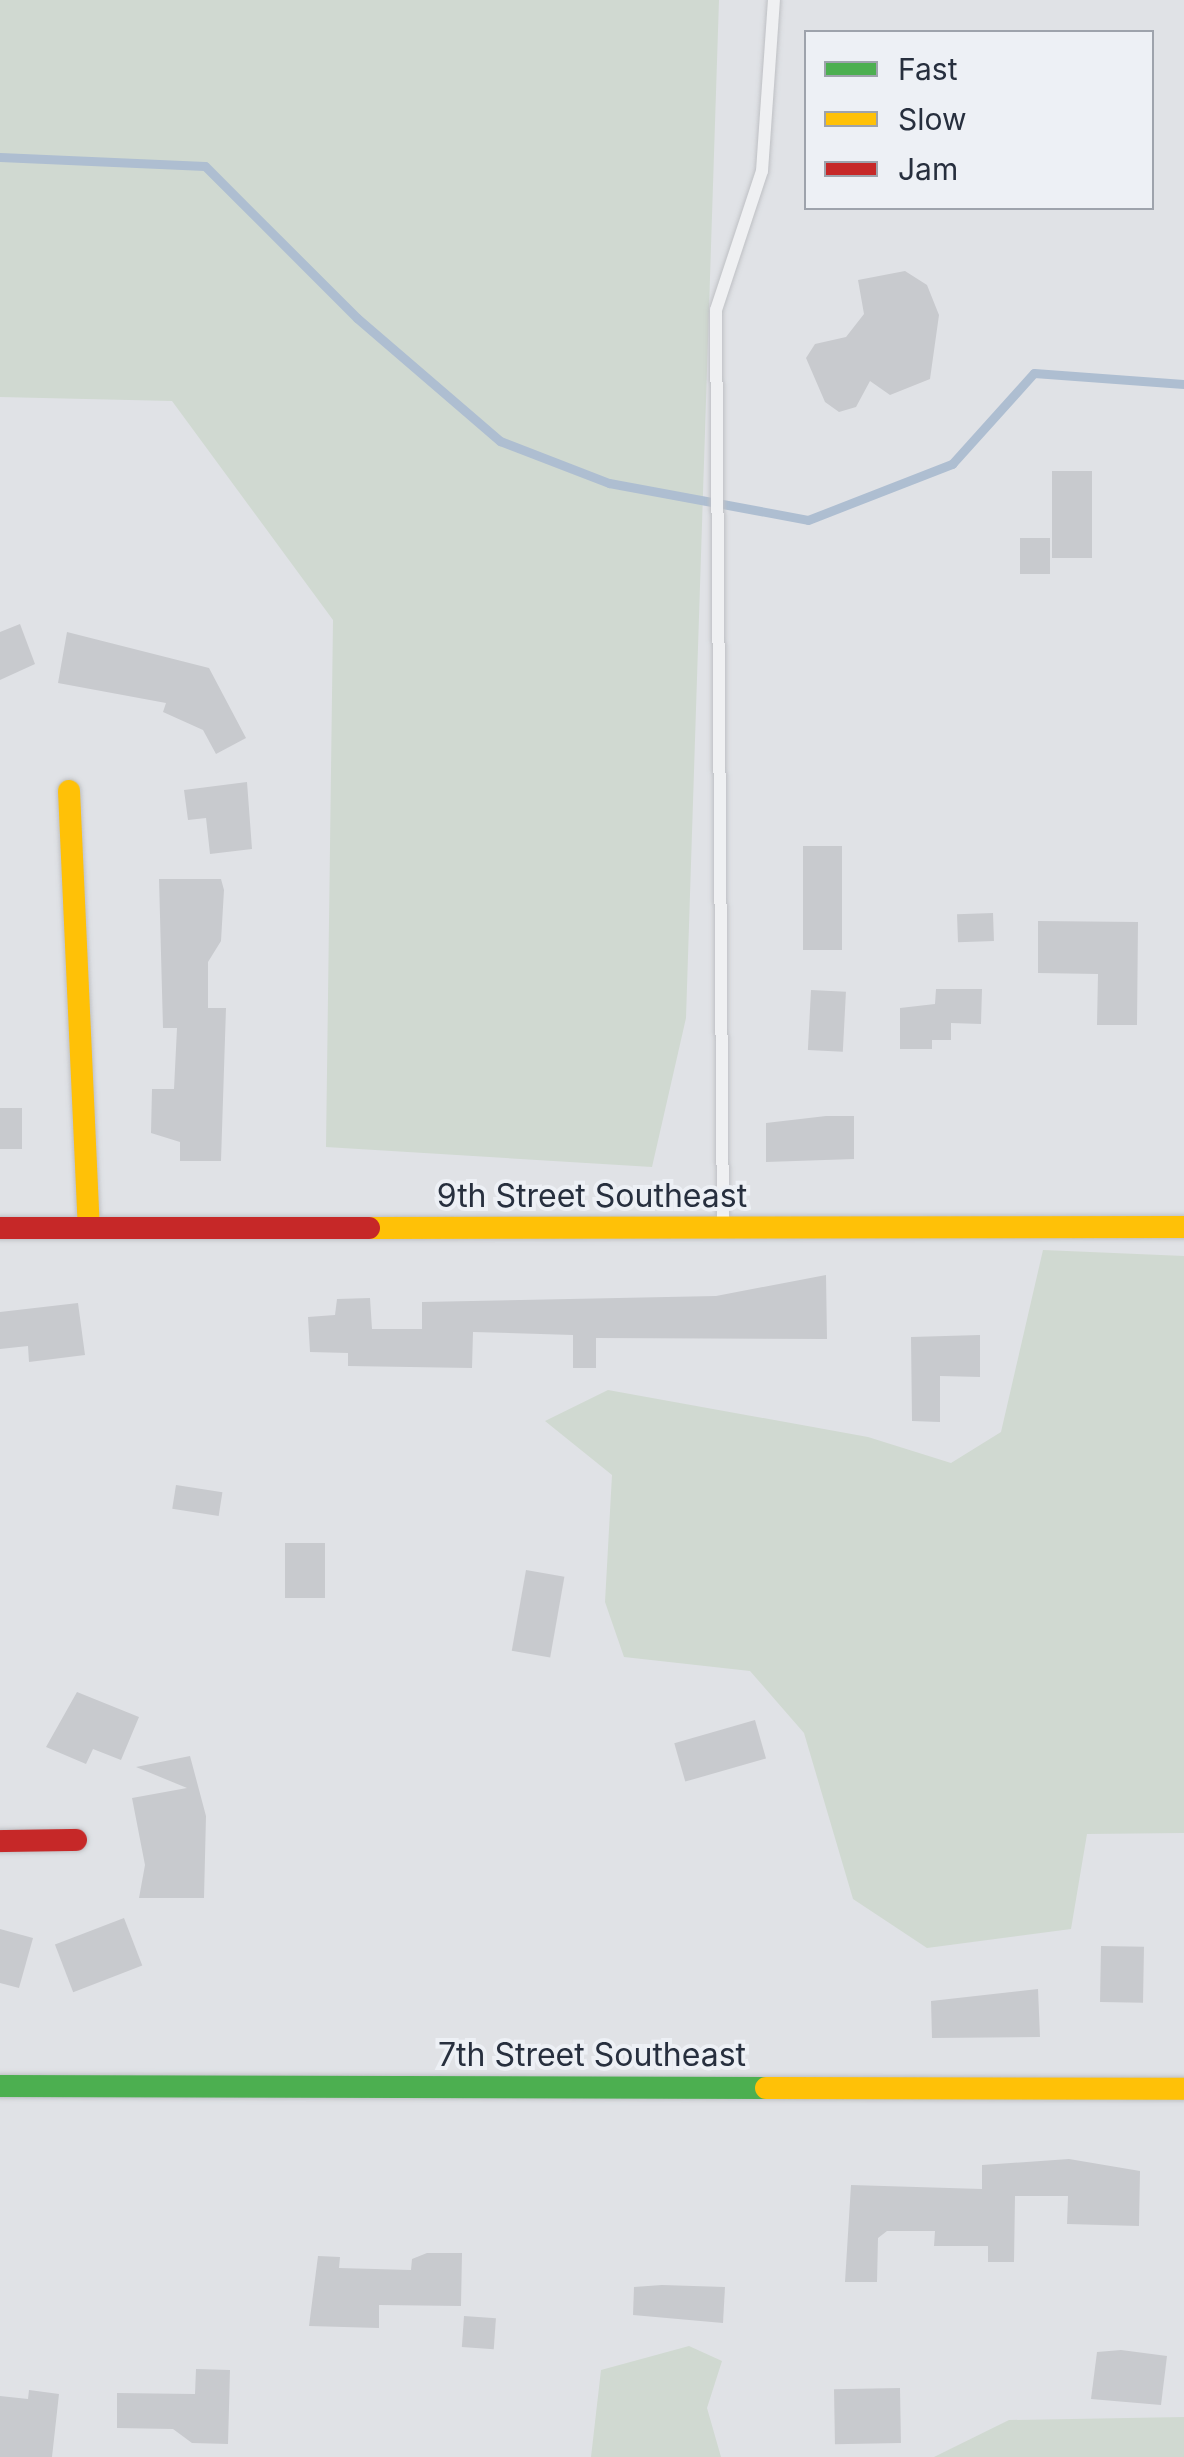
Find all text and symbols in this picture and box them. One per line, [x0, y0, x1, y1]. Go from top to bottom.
legend [804, 30, 1154, 210]
text: Fast [898, 51, 957, 87]
text: Slow [898, 101, 967, 137]
text: Jam [898, 151, 958, 187]
street label: 9th Street Southeast [437, 1177, 747, 1215]
street label: 7th Street Southeast [438, 2036, 746, 2074]

